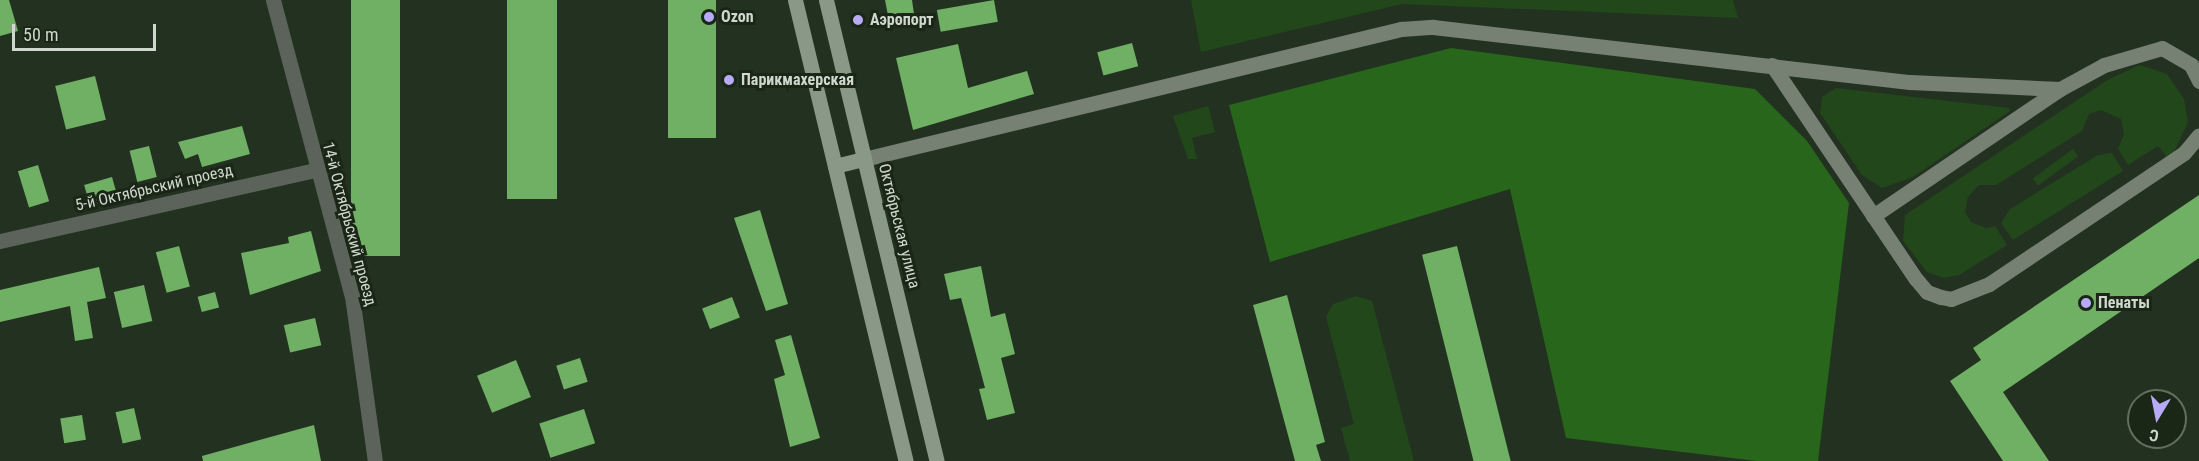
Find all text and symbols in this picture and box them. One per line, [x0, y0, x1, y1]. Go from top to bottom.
place label: Ozon [721, 7, 754, 27]
marker: Ozon [702, 10, 716, 24]
place label: Аэропорт [870, 10, 934, 30]
scale bar [15, 12, 159, 50]
marker: Аэропорт [851, 13, 865, 27]
text: 50 m [23, 24, 58, 45]
place label: Парикмахерская [741, 70, 854, 90]
marker: Парикмахерская [722, 73, 736, 87]
street label: 14-й Октябрьский проезд [318, 140, 380, 308]
street label: 5-й Октябрьский проезд [73, 161, 235, 215]
street label: Октябрьская улица [874, 162, 924, 290]
place label: Пенаты [2098, 293, 2150, 313]
marker: Пенаты [2079, 296, 2093, 310]
north arrow [2127, 389, 2187, 449]
text: С [2148, 425, 2160, 445]

